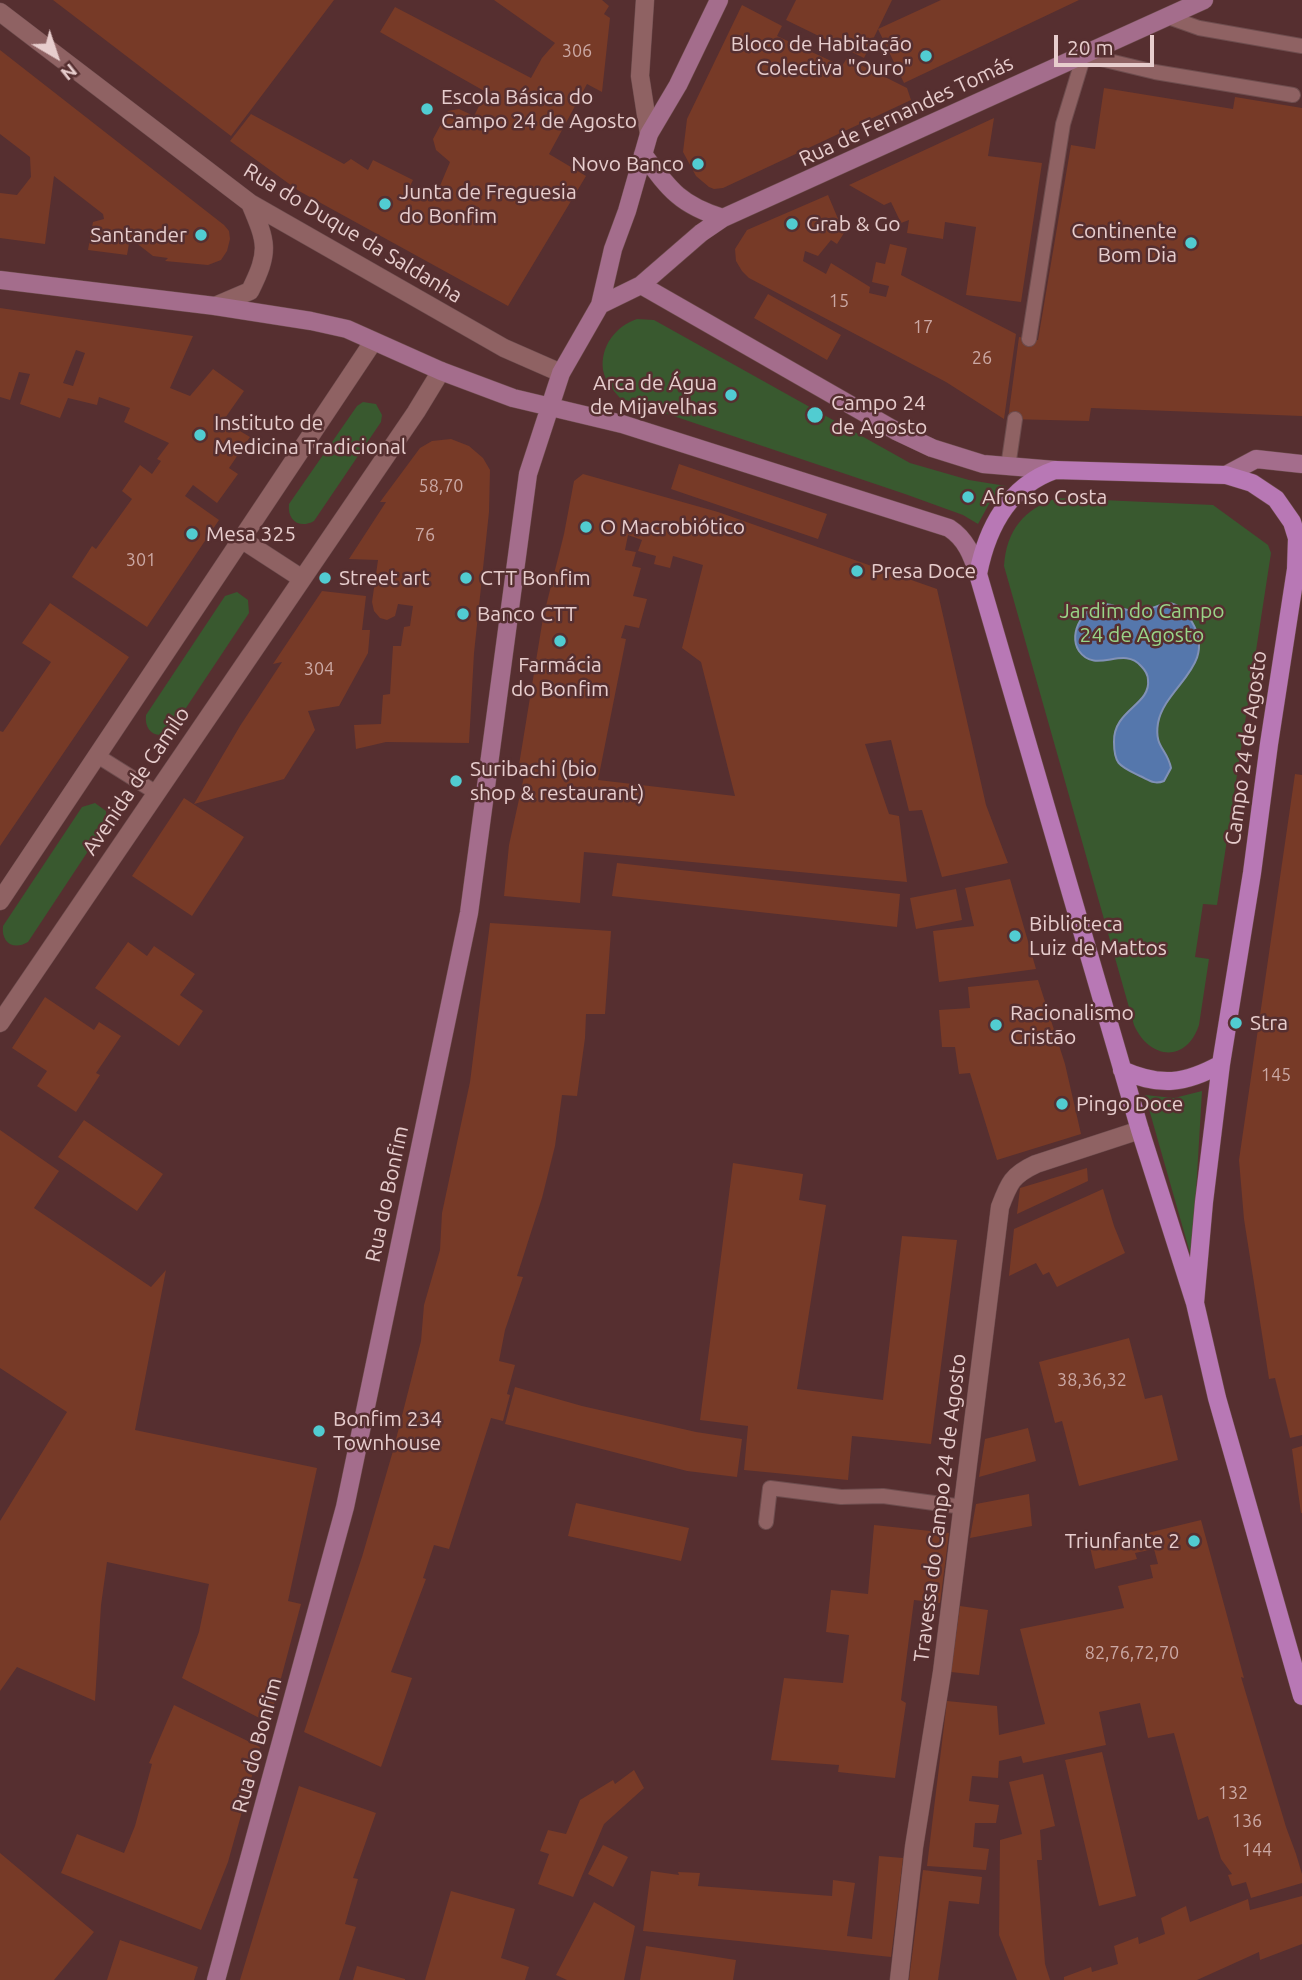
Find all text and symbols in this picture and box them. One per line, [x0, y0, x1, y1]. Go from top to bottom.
north arrow [21, 21, 91, 91]
scale bar [1057, 21, 1157, 65]
place label: Bloco de Habitação Colectiva "Ouro" [731, 31, 912, 81]
text: 20 m [1067, 35, 1114, 59]
house number: 306 [562, 40, 592, 62]
marker: Bloco de Habitação Colectiva "Ouro" [918, 48, 934, 64]
street label: Rua de Fernandes Tomás [795, 50, 1017, 172]
text: N [57, 59, 82, 85]
place label: Escola Básica do Campo 24 de Agosto [441, 84, 637, 134]
marker: Escola Básica do Campo 24 de Agosto [419, 101, 435, 117]
place label: Novo Banco [571, 151, 684, 177]
marker: Novo Banco [690, 156, 706, 172]
street label: Rua do Duque da Saldanha [239, 158, 467, 308]
place label: Junta de Freguesia do Bonfim [399, 179, 577, 229]
marker: Junta de Freguesia do Bonfim [377, 196, 393, 212]
place label: Grab & Go [806, 211, 900, 237]
marker: Grab & Go [784, 216, 800, 232]
place label: Continente Bom Dia [1071, 218, 1177, 268]
place label: Santander [90, 222, 187, 248]
marker: Santander [193, 227, 209, 243]
marker: Continente Bom Dia [1183, 235, 1199, 251]
house number: 15 [829, 290, 849, 312]
house number: 17 [913, 316, 933, 338]
house number: 26 [972, 347, 992, 369]
place label: Arca de Água de Mijavelhas [590, 370, 717, 420]
marker: Arca de Água de Mijavelhas [723, 387, 739, 403]
place label: Campo 24 de Agosto [831, 390, 927, 440]
marker: Campo 24 de Agosto [805, 405, 825, 425]
place label: Instituto de Medicina Tradicional [214, 410, 406, 460]
marker: Instituto de Medicina Tradicional [192, 427, 208, 443]
house number: 58,70 [418, 475, 464, 497]
place label: Afonso Costa [982, 484, 1107, 510]
marker: Afonso Costa [960, 489, 976, 505]
place label: O Macrobiótico [600, 514, 745, 540]
marker: O Macrobiótico [578, 519, 594, 535]
place label: Mesa 325 [206, 521, 296, 547]
house number: 76 [415, 524, 435, 546]
marker: Mesa 325 [184, 526, 200, 542]
house number: 301 [126, 549, 156, 571]
place label: Presa Doce [871, 558, 976, 584]
marker: Presa Doce [849, 563, 865, 579]
place label: Street art [339, 565, 429, 591]
place label: CTT Bonfim [480, 565, 591, 591]
marker: Street art [317, 570, 333, 586]
marker: CTT Bonfim [458, 570, 474, 586]
park label: Jardim do Campo 24 de Agosto [1059, 598, 1225, 648]
place label: Banco CTT [477, 601, 577, 627]
marker: Banco CTT [455, 606, 471, 622]
marker: Farmácia do Bonfim [552, 633, 568, 649]
street label: Campo 24 de Agosto [1220, 649, 1272, 847]
place label: Farmácia do Bonfim [511, 652, 609, 702]
house number: 304 [304, 658, 334, 680]
street label: Avenida de Camilo [77, 702, 195, 860]
place label: Suribachi (bio shop & restaurant) [470, 756, 644, 806]
marker: Suribachi (bio shop & restaurant) [448, 773, 464, 789]
place label: Biblioteca Luiz de Mattos [1029, 911, 1167, 961]
marker: Biblioteca Luiz de Mattos [1007, 928, 1023, 944]
place label: Racionalismo Cristão [1010, 1000, 1134, 1050]
place label: Stra [1250, 1010, 1288, 1036]
marker: Stra [1228, 1015, 1244, 1031]
marker: Racionalismo Cristão [988, 1017, 1004, 1033]
house number: 145 [1261, 1064, 1291, 1086]
place label: Pingo Doce [1076, 1091, 1183, 1117]
marker: Pingo Doce [1054, 1096, 1070, 1112]
street label: Rua do Bonfim [360, 1123, 414, 1265]
street label: Travessa do Campo 24 de Agosto [909, 1352, 971, 1664]
house number: 38,36,32 [1057, 1369, 1127, 1391]
place label: Bonfim 234 Townhouse [333, 1406, 442, 1456]
marker: Bonfim 234 Townhouse [311, 1423, 327, 1439]
place label: Triunfante 2 [1065, 1528, 1180, 1554]
marker: Triunfante 2 [1186, 1533, 1202, 1549]
house number: 82,76,72,70 [1085, 1642, 1179, 1664]
street label: Rua do Bonfim [227, 1675, 287, 1815]
house number: 132 [1218, 1782, 1248, 1804]
house number: 136 [1232, 1810, 1262, 1832]
house number: 144 [1242, 1839, 1272, 1861]

